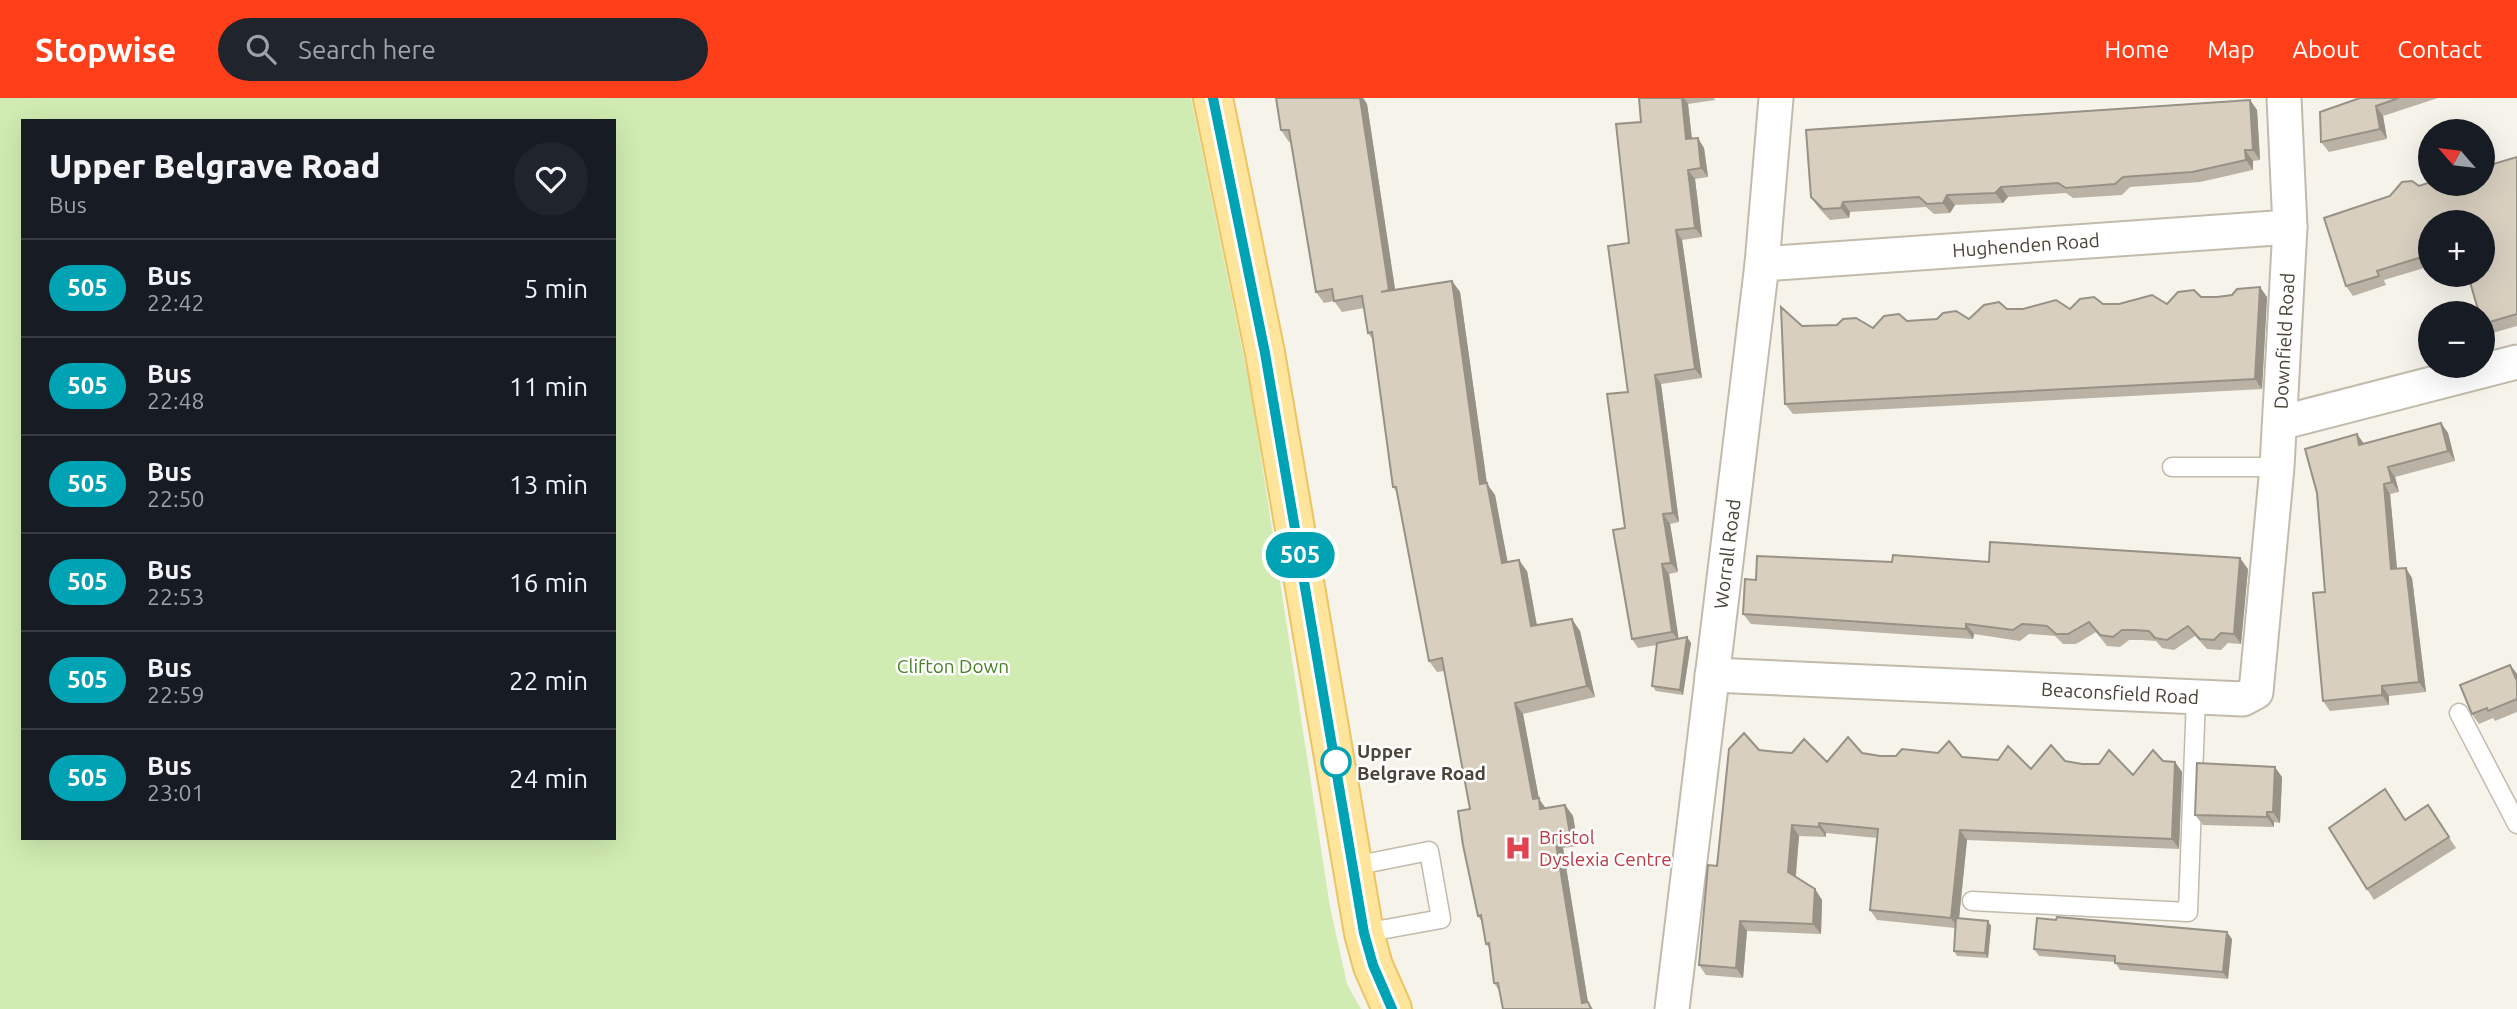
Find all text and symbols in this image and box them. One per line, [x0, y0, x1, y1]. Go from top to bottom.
search box [218, 18, 708, 81]
icon: search [242, 30, 280, 68]
text: Stopwise [35, 31, 176, 68]
text: Search here [298, 35, 436, 64]
text: Home [2104, 36, 2169, 63]
text: Map [2207, 36, 2254, 63]
text: About [2292, 36, 2359, 63]
text: Contact [2397, 36, 2482, 63]
north arrow [2418, 119, 2496, 196]
map controls [2418, 119, 2495, 378]
button: heart [514, 142, 588, 216]
text: Upper Belgrave Road [49, 147, 381, 184]
text: Bus [49, 192, 87, 217]
button: + [2418, 210, 2495, 287]
street label: Hughenden Road [1952, 229, 2100, 261]
text: Bus [147, 261, 192, 290]
street label: Downfield Road [2269, 272, 2299, 410]
text: 505 [67, 274, 108, 301]
text: 5 min [524, 274, 588, 303]
text: 22:42 [147, 290, 205, 315]
button: − [2418, 301, 2495, 378]
text: Bus [147, 359, 192, 388]
text: 505 [67, 372, 108, 399]
text: 11 min [509, 372, 588, 401]
text: 22:48 [147, 388, 205, 413]
text: Bus [147, 457, 192, 486]
text: 505 [67, 470, 108, 497]
text: 13 min [509, 470, 588, 499]
text: 22:50 [147, 486, 205, 511]
street label: Worrall Road [1709, 498, 1745, 610]
line badge: 505 [1260, 532, 1340, 578]
text: 505 [1280, 541, 1320, 568]
text: Bus [147, 555, 192, 584]
text: 505 [67, 568, 108, 595]
text: 16 min [509, 568, 588, 597]
text: 22:53 [147, 584, 205, 609]
text: Bus [147, 653, 192, 682]
park label: Clifton Down [897, 655, 1009, 677]
text: 505 [67, 666, 108, 693]
text: 22 min [509, 666, 588, 695]
street label: Beaconsfield Road [2041, 678, 2199, 708]
text: 22:59 [147, 682, 205, 707]
place label: Upper Belgrave Road [1357, 740, 1486, 784]
marker: Upper Belgrave Road [1321, 747, 1351, 777]
text: Bus [147, 751, 192, 780]
text: 505 [67, 764, 108, 791]
text: 24 min [509, 764, 588, 793]
text: 23:01 [147, 780, 205, 805]
place label: Bristol Dyslexia Centre [1539, 826, 1672, 870]
hospital icon: Bristol Dyslexia Centre [1503, 833, 1533, 863]

